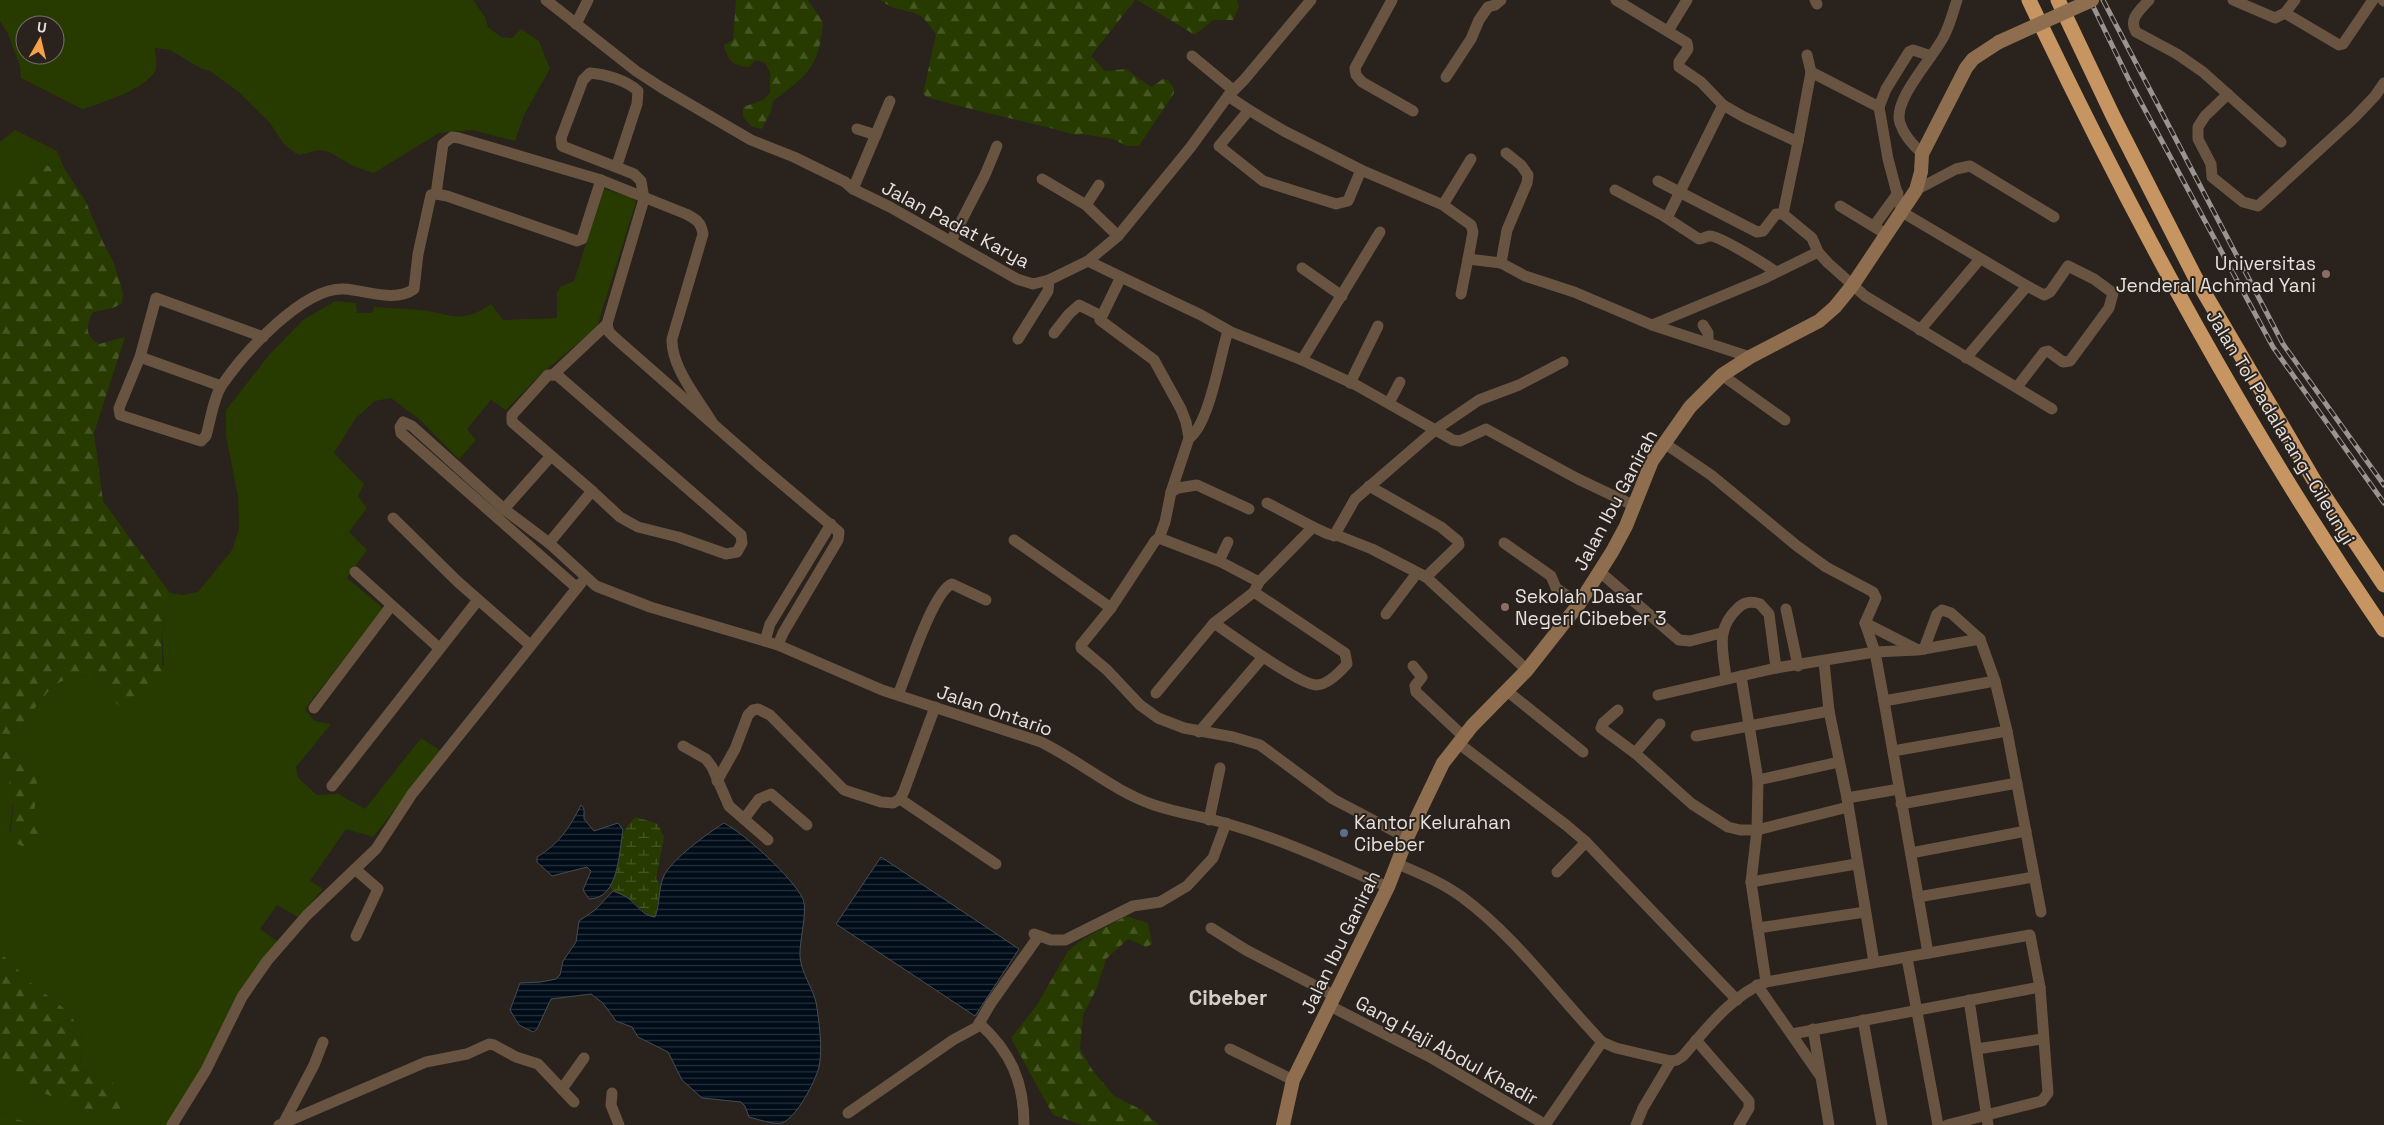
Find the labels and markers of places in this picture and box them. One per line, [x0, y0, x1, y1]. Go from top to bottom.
place label: Universitas Jenderal Achmad Yani [2116, 251, 2316, 298]
marker: Universitas Jenderal Achmad Yani [2320, 268, 2332, 280]
place label: Sekolah Dasar Negeri Cibeber 3 [1515, 584, 1666, 631]
marker: Sekolah Dasar Negeri Cibeber 3 [1499, 601, 1511, 613]
place label: Kantor Kelurahan Cibeber [1354, 810, 1511, 857]
marker: Kantor Kelurahan Cibeber [1338, 827, 1350, 839]

